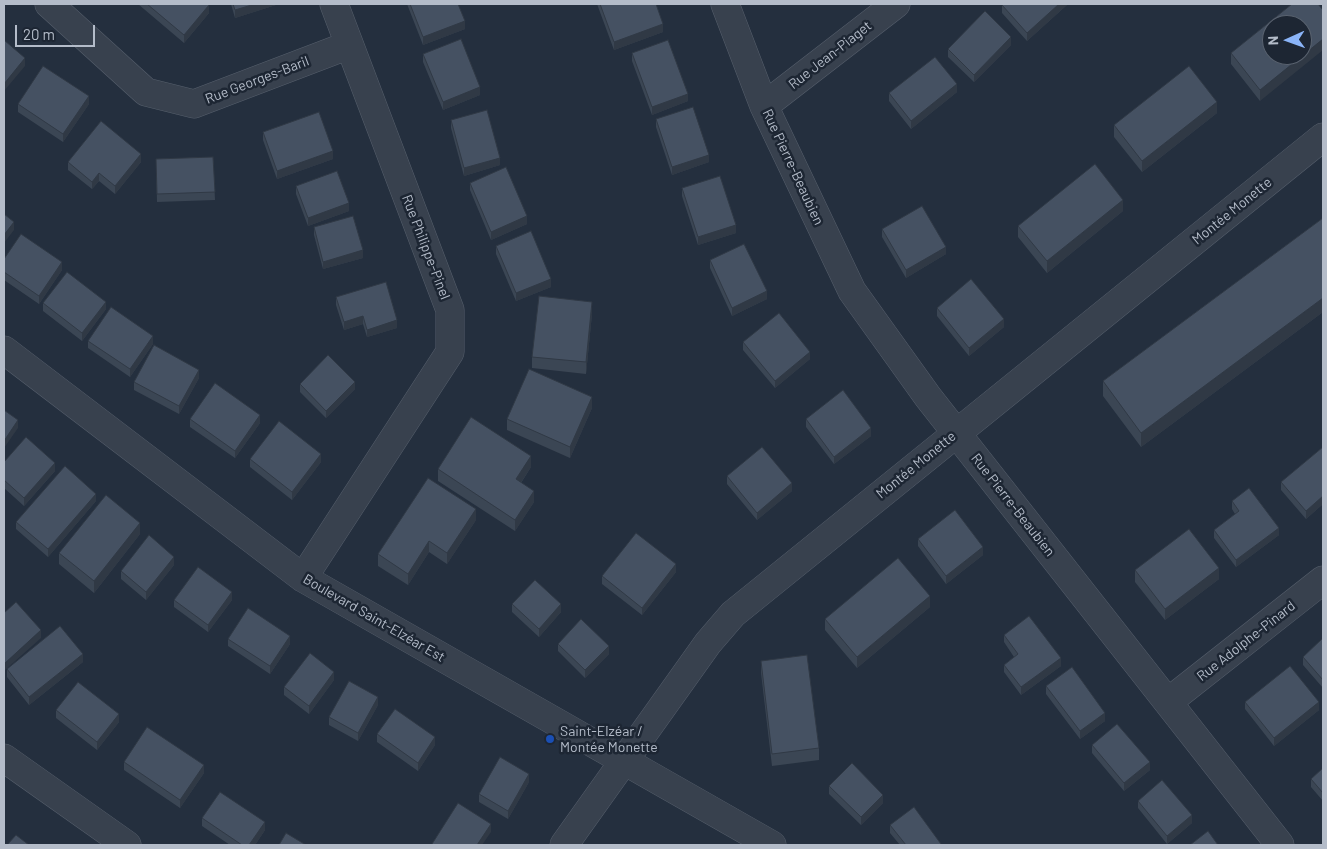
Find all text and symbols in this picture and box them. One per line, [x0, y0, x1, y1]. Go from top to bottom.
scale bar [18, 15, 98, 47]
north arrow [1262, 15, 1312, 65]
street label: Rue Jean-Piaget [785, 17, 875, 93]
text: 20 m [23, 25, 55, 43]
text: N [1264, 36, 1281, 45]
street label: Rue Georges-Baril [203, 52, 311, 108]
street label: Rue Pierre-Beaubien [759, 106, 827, 228]
street label: Montée Monette [1189, 174, 1275, 248]
street label: Rue Philippe-Pinel [398, 192, 454, 302]
street label: Montée Monette [873, 428, 959, 502]
street label: Rue Pierre-Beaubien [968, 450, 1058, 560]
street label: Boulevard Saint-Elzéar Est [300, 570, 448, 666]
street label: Rue Adolphe-Pinard [1193, 597, 1299, 685]
place label: Saint-Elzéar / Montée Monette [560, 723, 658, 756]
marker: Saint-Elzéar / Montée Monette [544, 733, 556, 745]

